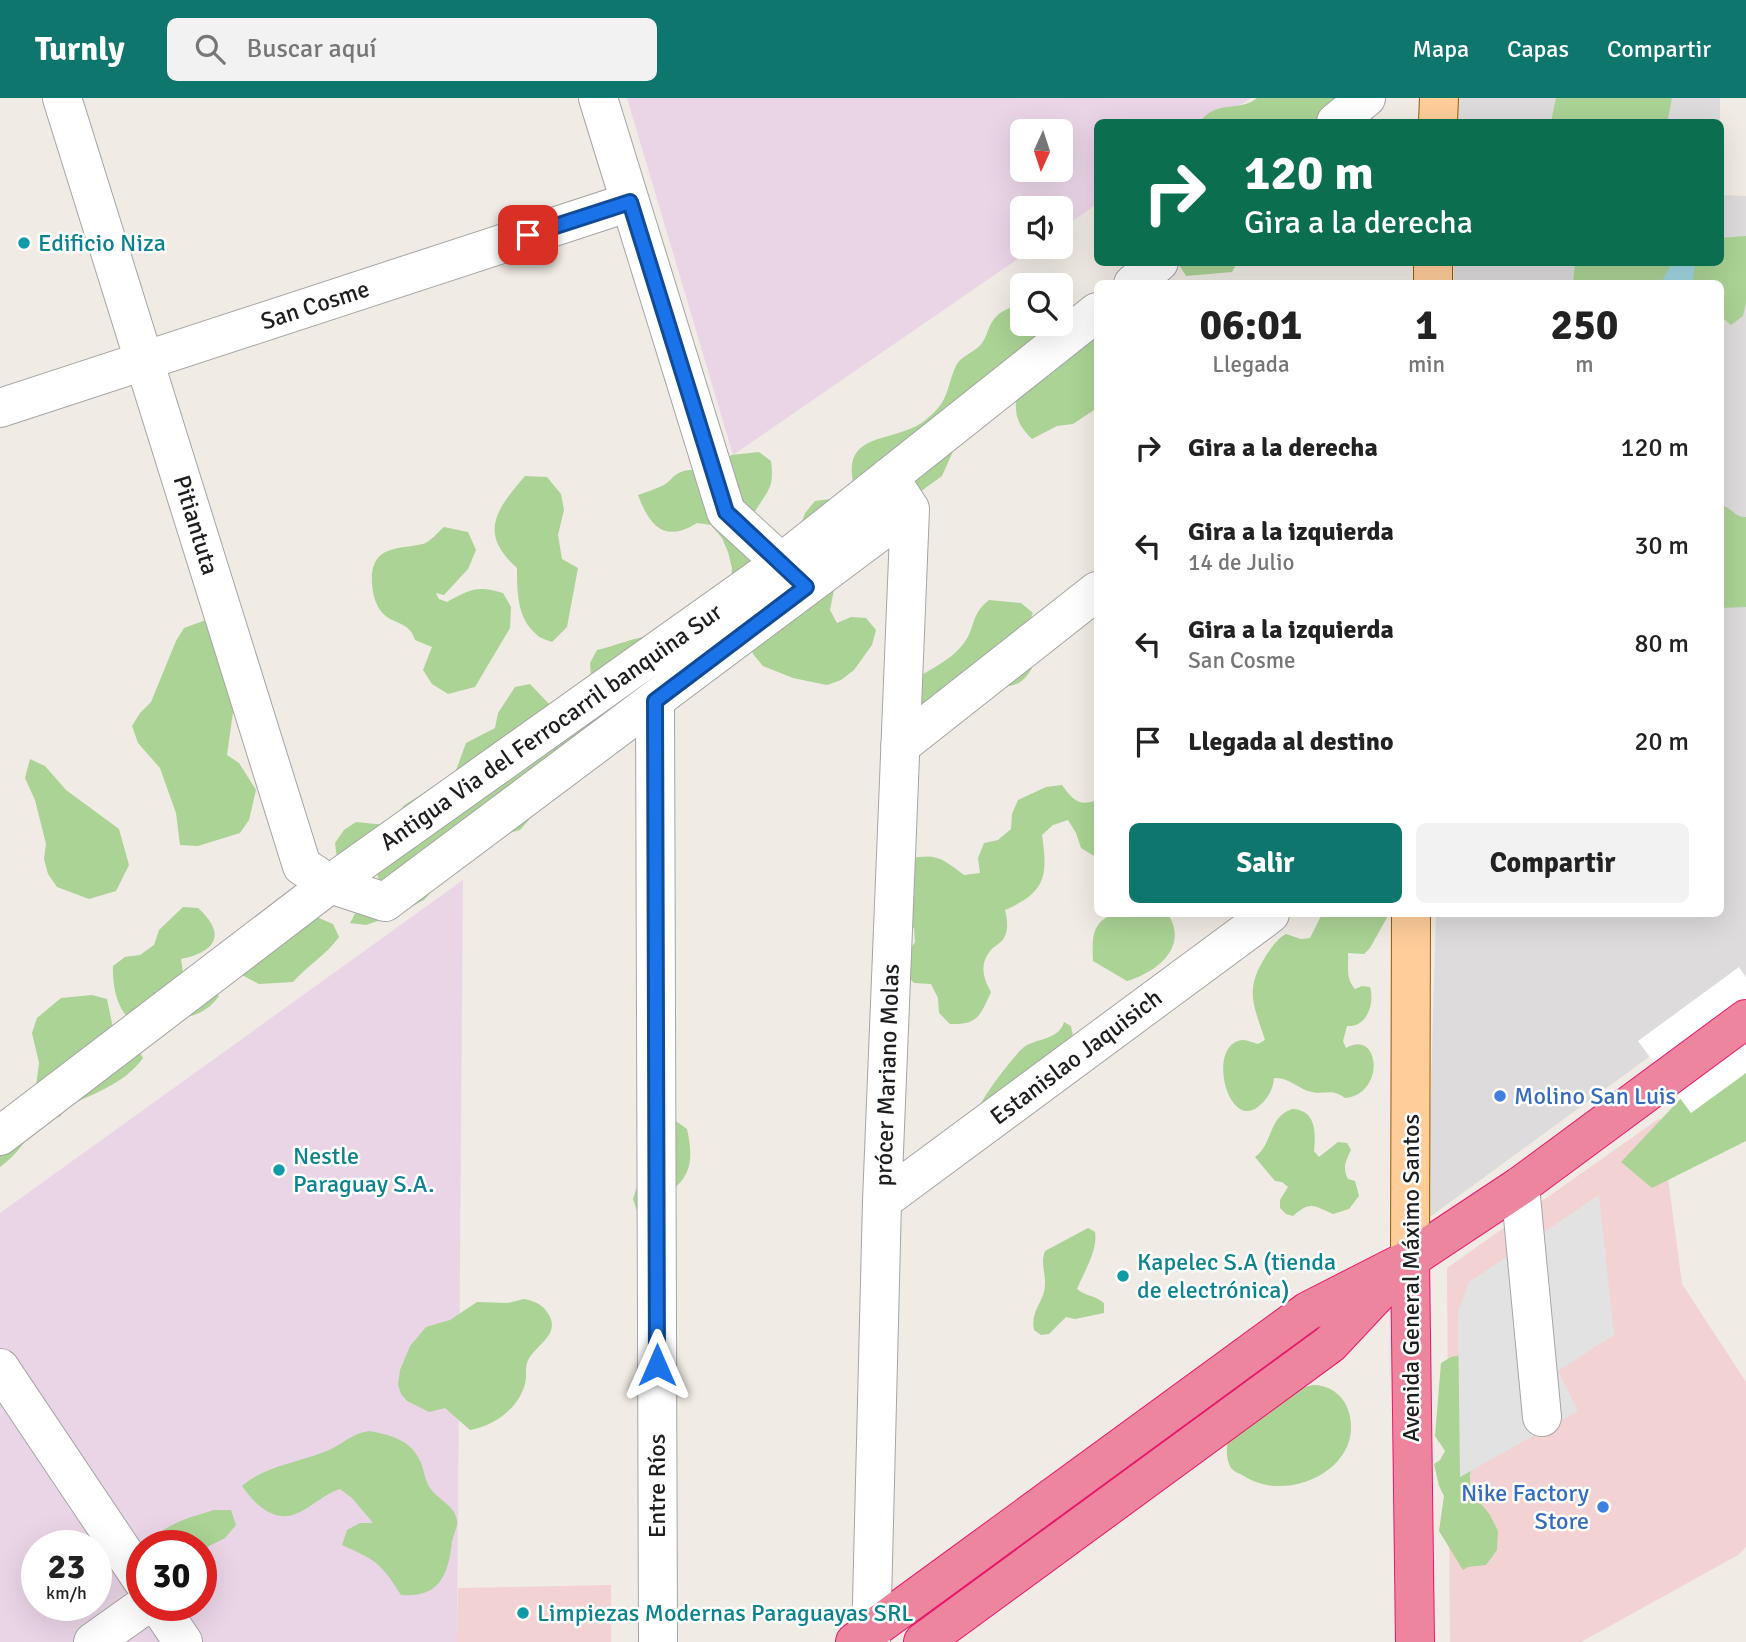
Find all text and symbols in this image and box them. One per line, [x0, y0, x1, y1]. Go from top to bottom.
search box [167, 18, 657, 81]
text: Turnly [35, 29, 125, 70]
icon: search [191, 30, 229, 68]
text: Buscar aquí [247, 33, 377, 65]
text: Mapa [1413, 34, 1469, 64]
text: Capas [1507, 34, 1569, 64]
text: Compartir [1607, 34, 1711, 64]
north arrow [1010, 119, 1073, 182]
map controls [1010, 119, 1073, 336]
text: 120 m [1244, 143, 1374, 203]
icon: right [1129, 147, 1220, 238]
button: sound [1010, 196, 1073, 259]
text: Gira a la derecha [1244, 203, 1473, 242]
pin [498, 205, 558, 265]
icon: arrive [509, 216, 547, 254]
place label: Edificio Niza [38, 228, 166, 258]
marker: Edificio Niza [16, 235, 32, 251]
street label: San Cosme [257, 273, 373, 337]
button: search [1010, 273, 1073, 336]
text: 06:01 [1199, 300, 1303, 351]
text: 1 [1415, 300, 1438, 351]
text: 250 [1550, 300, 1619, 351]
text: Llegada [1212, 350, 1290, 379]
text: min [1408, 350, 1445, 379]
text: m [1575, 350, 1594, 379]
icon: right [1129, 429, 1167, 467]
text: Gira a la derecha [1188, 432, 1378, 464]
text: 120 m [1620, 432, 1689, 464]
street label: Pitiantuta [167, 472, 225, 578]
text: Gira a la izquierda [1188, 516, 1394, 548]
icon: left [1129, 527, 1167, 565]
text: 30 m [1634, 530, 1689, 562]
text: 14 de Julio [1188, 548, 1294, 577]
street label: Antigua Via del Ferrocarril banquina Sur [374, 597, 728, 857]
text: Gira a la izquierda [1188, 614, 1394, 646]
icon: left [1129, 625, 1167, 663]
text: 80 m [1634, 628, 1689, 660]
text: San Cosme [1188, 646, 1296, 675]
icon: arrive [1129, 723, 1167, 761]
text: Llegada al destino [1188, 726, 1394, 758]
text: 20 m [1634, 726, 1689, 758]
button: Salir [1129, 823, 1402, 903]
button: Compartir [1416, 823, 1689, 903]
street label: prócer Mariano Molas [868, 963, 906, 1187]
street label: Estanislao Jaquisich [984, 983, 1168, 1131]
place label: Molino San Luis [1514, 1081, 1676, 1111]
marker: Molino San Luis [1492, 1088, 1508, 1104]
street label: Avenida General Máximo Santos [1396, 1114, 1426, 1442]
place label: Nestle Paraguay S.A. [293, 1141, 435, 1199]
marker: Nestle Paraguay S.A. [271, 1162, 287, 1178]
place label: Kapelec S.A (tienda de electrónica) [1137, 1247, 1336, 1305]
marker: Kapelec S.A (tienda de electrónica) [1115, 1268, 1131, 1284]
position arrow [620, 1328, 694, 1402]
street label: Entre Ríos [642, 1434, 672, 1538]
place label: Nike Factory Store [1461, 1478, 1589, 1536]
marker: Nike Factory Store [1595, 1499, 1611, 1515]
speed limit sign: 30 [126, 1530, 217, 1621]
text: 23 [48, 1545, 85, 1588]
text: km/h [46, 1582, 87, 1604]
place label: Limpiezas Modernas Paraguayas SRL [537, 1598, 914, 1628]
marker: Limpiezas Modernas Paraguayas SRL [515, 1605, 531, 1621]

